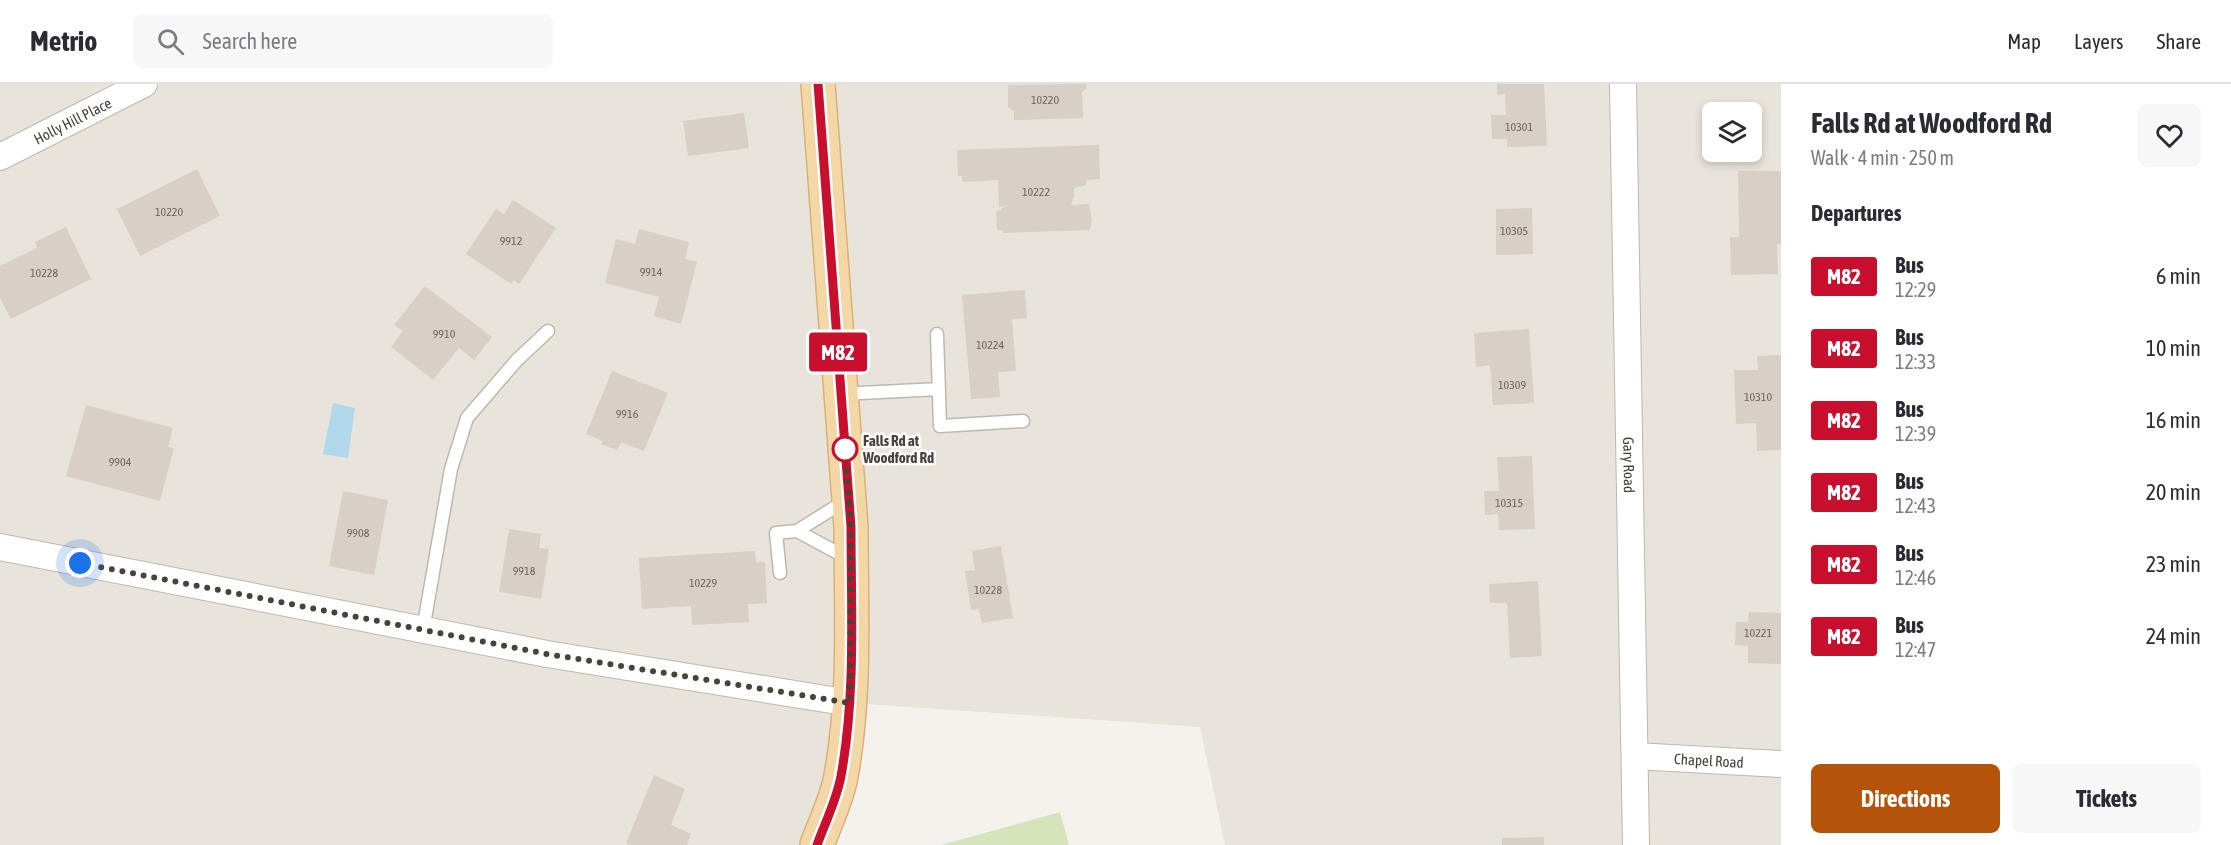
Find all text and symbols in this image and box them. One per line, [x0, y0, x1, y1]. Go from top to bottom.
search box [133, 14, 553, 68]
text: Metrio [30, 25, 97, 57]
icon: search [154, 25, 187, 58]
text: Search here [202, 28, 297, 54]
text: Map [2007, 29, 2041, 53]
text: Layers [2074, 29, 2124, 53]
text: Share [2157, 29, 2201, 53]
house number: 10220 [1031, 93, 1059, 107]
street label: Holly Hill Place [31, 94, 114, 147]
map controls [1702, 102, 1762, 162]
button: layers [1702, 102, 1762, 162]
button: heart [2138, 104, 2201, 167]
text: Falls Rd at Woodford Rd [1811, 107, 2052, 139]
house number: 10301 [1505, 120, 1533, 134]
text: Walk · 4 min · 250 m [1811, 146, 1954, 169]
house number: 10222 [1022, 185, 1050, 199]
text: Departures [1811, 200, 1901, 226]
house number: 10220 [155, 205, 183, 219]
house number: 10305 [1500, 224, 1528, 238]
house number: 9912 [500, 234, 522, 248]
text: Bus [1895, 252, 1924, 278]
text: 6 min [2156, 263, 2201, 289]
text: M82 [1827, 264, 1861, 288]
house number: 9914 [640, 265, 663, 279]
house number: 10228 [30, 266, 58, 280]
text: 12:29 [1895, 278, 1936, 301]
text: Bus [1895, 324, 1924, 350]
house number: 9910 [433, 327, 456, 341]
line badge: M82 [804, 332, 872, 372]
text: 10 min [2146, 335, 2201, 361]
text: M82 [1827, 336, 1861, 360]
house number: 10224 [976, 338, 1004, 352]
text: M82 [821, 340, 855, 364]
text: 12:33 [1895, 350, 1936, 373]
house number: 10309 [1498, 378, 1526, 392]
house number: 10310 [1744, 390, 1772, 404]
text: Bus [1895, 396, 1924, 422]
house number: 9916 [616, 407, 639, 421]
text: 16 min [2146, 407, 2201, 433]
text: M82 [1827, 408, 1861, 432]
text: 12:39 [1895, 422, 1936, 445]
place label: Falls Rd at Woodford Rd [862, 432, 934, 466]
marker: Falls Rd at Woodford Rd [832, 436, 858, 462]
street label: Gary Road [1621, 437, 1638, 493]
house number: 9904 [109, 455, 132, 469]
text: Bus [1895, 468, 1924, 494]
text: 20 min [2146, 479, 2201, 505]
text: M82 [1827, 480, 1861, 504]
text: 12:43 [1895, 494, 1936, 517]
house number: 10315 [1495, 496, 1523, 510]
house number: 9908 [347, 526, 370, 540]
text: Bus [1895, 540, 1924, 566]
your location [65, 548, 95, 578]
text: 23 min [2146, 551, 2201, 577]
text: M82 [1827, 552, 1861, 576]
house number: 9918 [513, 564, 536, 578]
text: 12:46 [1895, 566, 1936, 589]
house number: 10229 [689, 576, 717, 590]
house number: 10228 [974, 583, 1002, 597]
text: Bus [1895, 612, 1924, 638]
text: 24 min [2146, 623, 2201, 649]
text: M82 [1827, 624, 1861, 648]
house number: 10221 [1744, 626, 1772, 640]
text: 12:47 [1895, 638, 1936, 661]
street label: Chapel Road [1674, 750, 1744, 770]
button: Directions [1811, 764, 2000, 833]
button: Tickets [2012, 764, 2201, 833]

